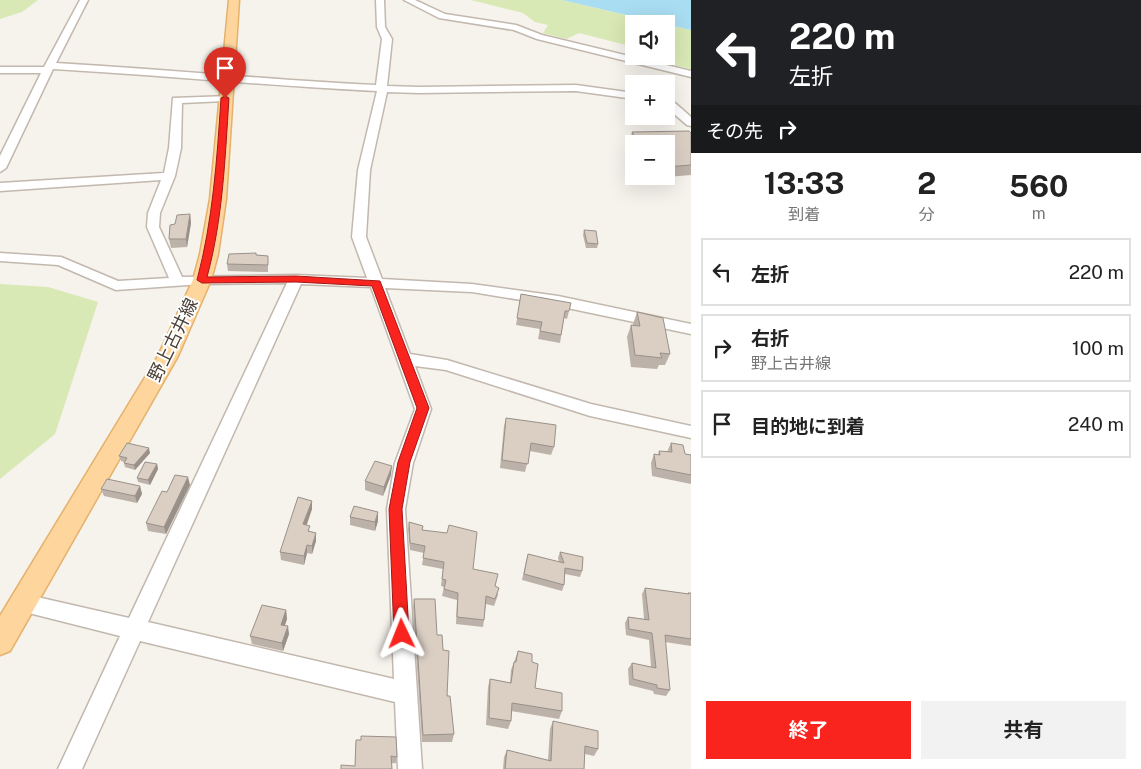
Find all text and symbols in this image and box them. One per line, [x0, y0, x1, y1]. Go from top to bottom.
map controls [625, 15, 675, 185]
button: sound [625, 15, 675, 65]
text: 220 m [789, 16, 895, 57]
icon: left [706, 20, 771, 85]
pin [204, 47, 246, 98]
icon: arrive [211, 54, 239, 82]
text: 左折 [789, 63, 833, 89]
button: + [625, 75, 675, 125]
icon: right [773, 115, 801, 143]
text: その先 [706, 120, 763, 142]
button: − [625, 135, 675, 185]
text: 13:33 [764, 165, 844, 201]
text: 2 [917, 165, 936, 201]
text: 560 [1009, 168, 1068, 204]
text: m [1032, 204, 1046, 223]
text: 到着 [788, 205, 820, 224]
text: 分 [919, 205, 935, 224]
icon: left [708, 258, 736, 286]
text: 220 m [1069, 261, 1124, 283]
text: 左折 [751, 263, 789, 285]
street label: 野上古井線 [143, 295, 202, 385]
text: 右折 [751, 327, 789, 349]
icon: right [708, 334, 736, 362]
text: 100 m [1072, 337, 1124, 359]
text: 野上古井線 [751, 354, 831, 373]
icon: arrive [708, 410, 736, 438]
text: 240 m [1068, 413, 1124, 435]
text: 目的地に到着 [751, 415, 865, 437]
position arrow [375, 607, 427, 659]
button: 終了 [706, 701, 911, 759]
button: 共有 [921, 701, 1126, 759]

